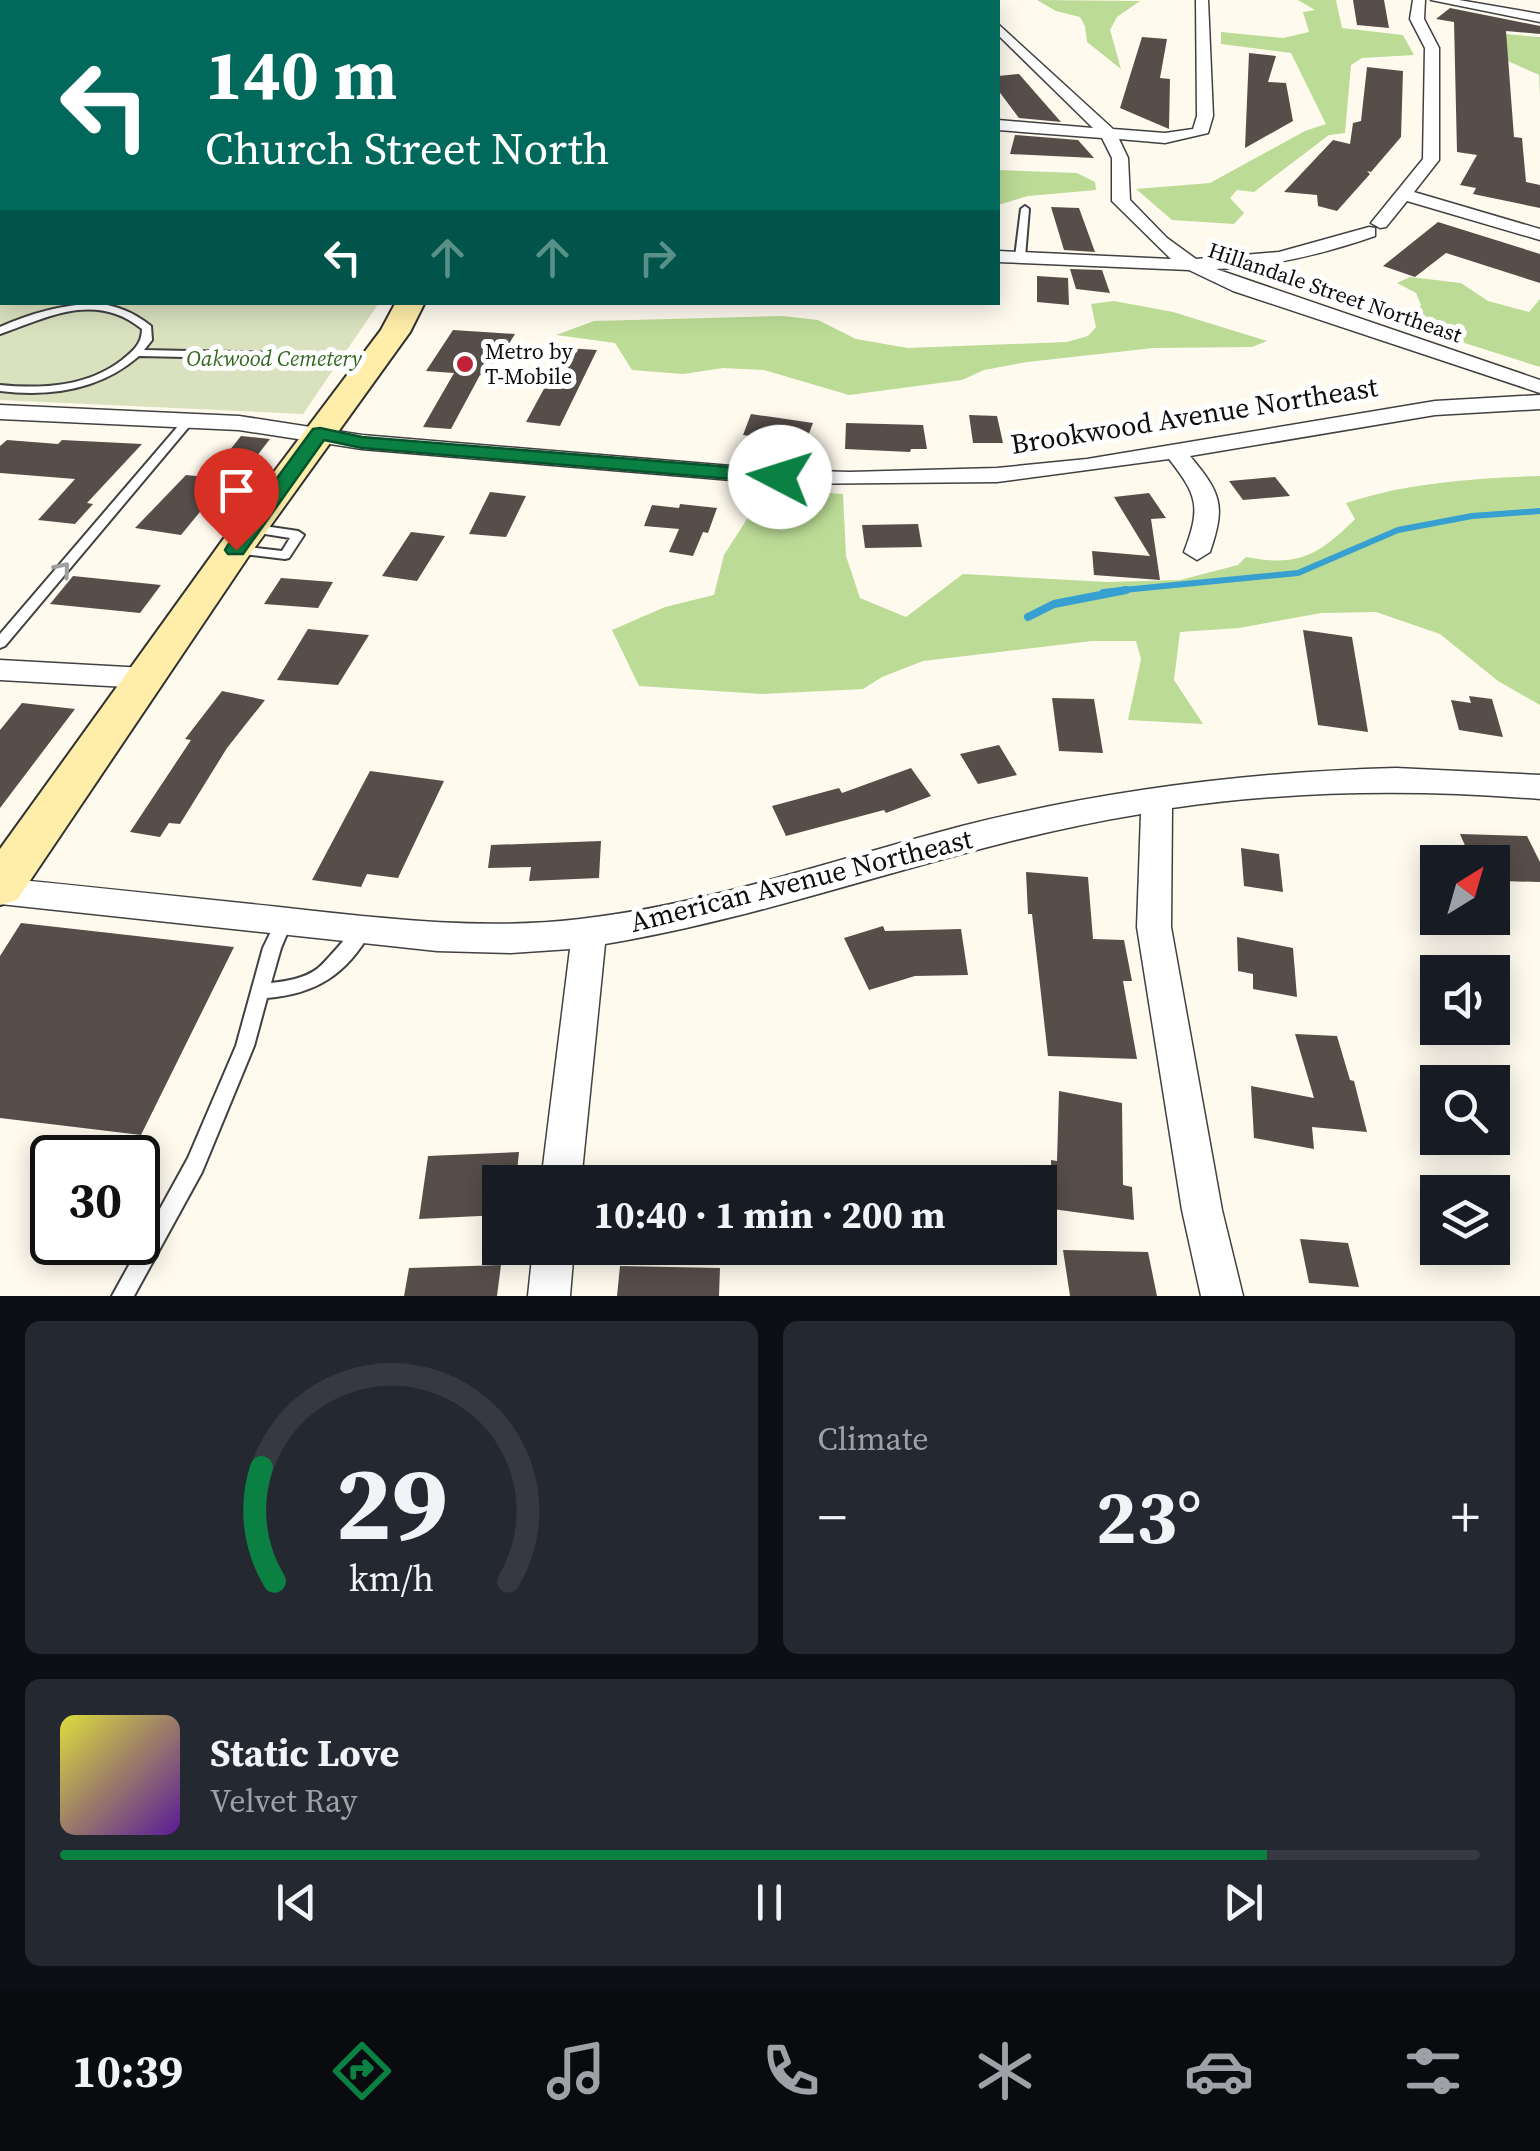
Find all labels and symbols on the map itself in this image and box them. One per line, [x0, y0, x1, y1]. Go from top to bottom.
street label: Hillandale Street Northeast [1204, 234, 1467, 350]
place label: Metro by T-Mobile [485, 336, 574, 391]
park label: Oakwood Cemetery [186, 343, 362, 373]
marker: Metro by T-Mobile [454, 353, 476, 375]
street label: Brookwood Avenue Northeast [1008, 367, 1381, 463]
position arrow [728, 425, 832, 529]
pin [194, 448, 279, 551]
one-way arrow [52, 562, 70, 581]
street label: American Avenue Northeast [626, 819, 977, 941]
north arrow [1420, 845, 1510, 935]
speed limit sign: 30 [30, 1135, 160, 1265]

